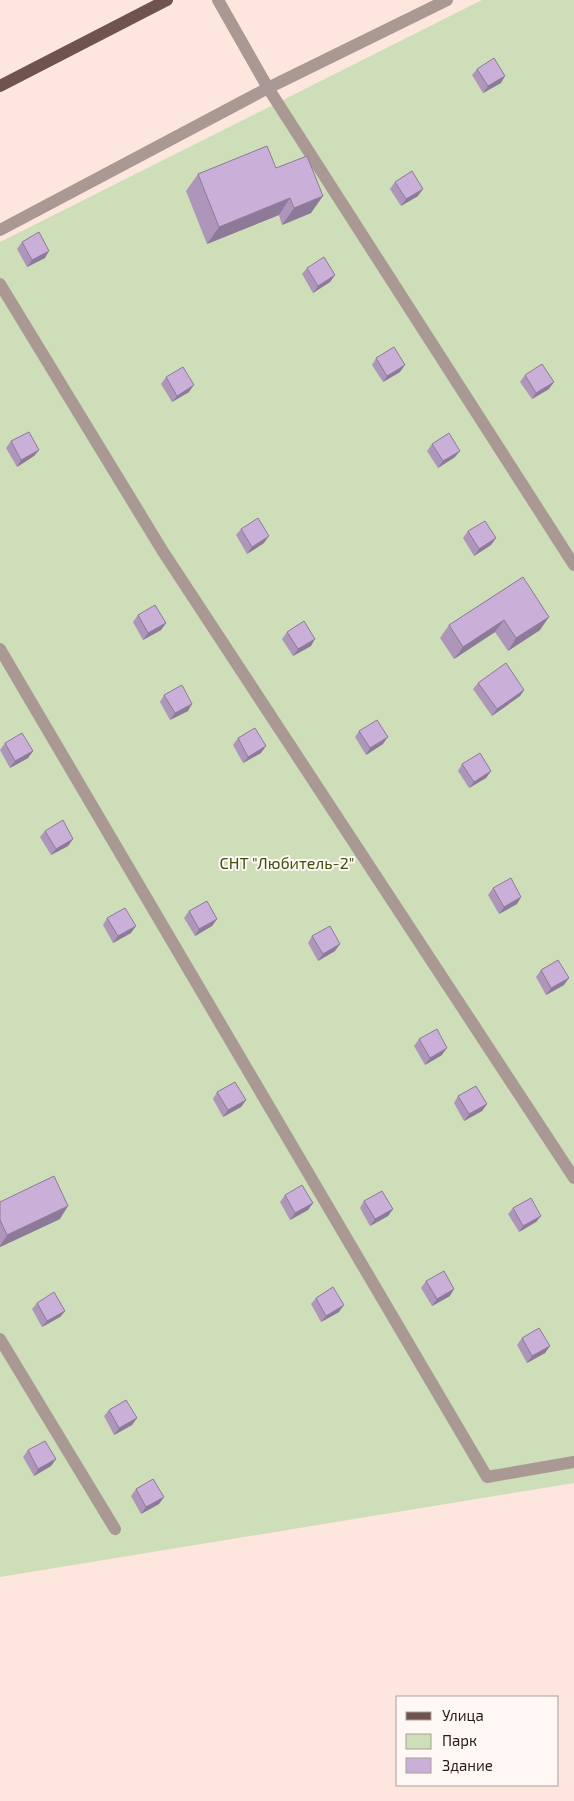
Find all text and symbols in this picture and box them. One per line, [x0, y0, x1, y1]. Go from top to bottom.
park label: СНТ "Любитель-2" [220, 853, 354, 872]
legend [396, 1696, 559, 1786]
text: Улица [442, 1706, 484, 1724]
text: Парк [442, 1731, 477, 1749]
text: Здание [442, 1756, 493, 1774]

